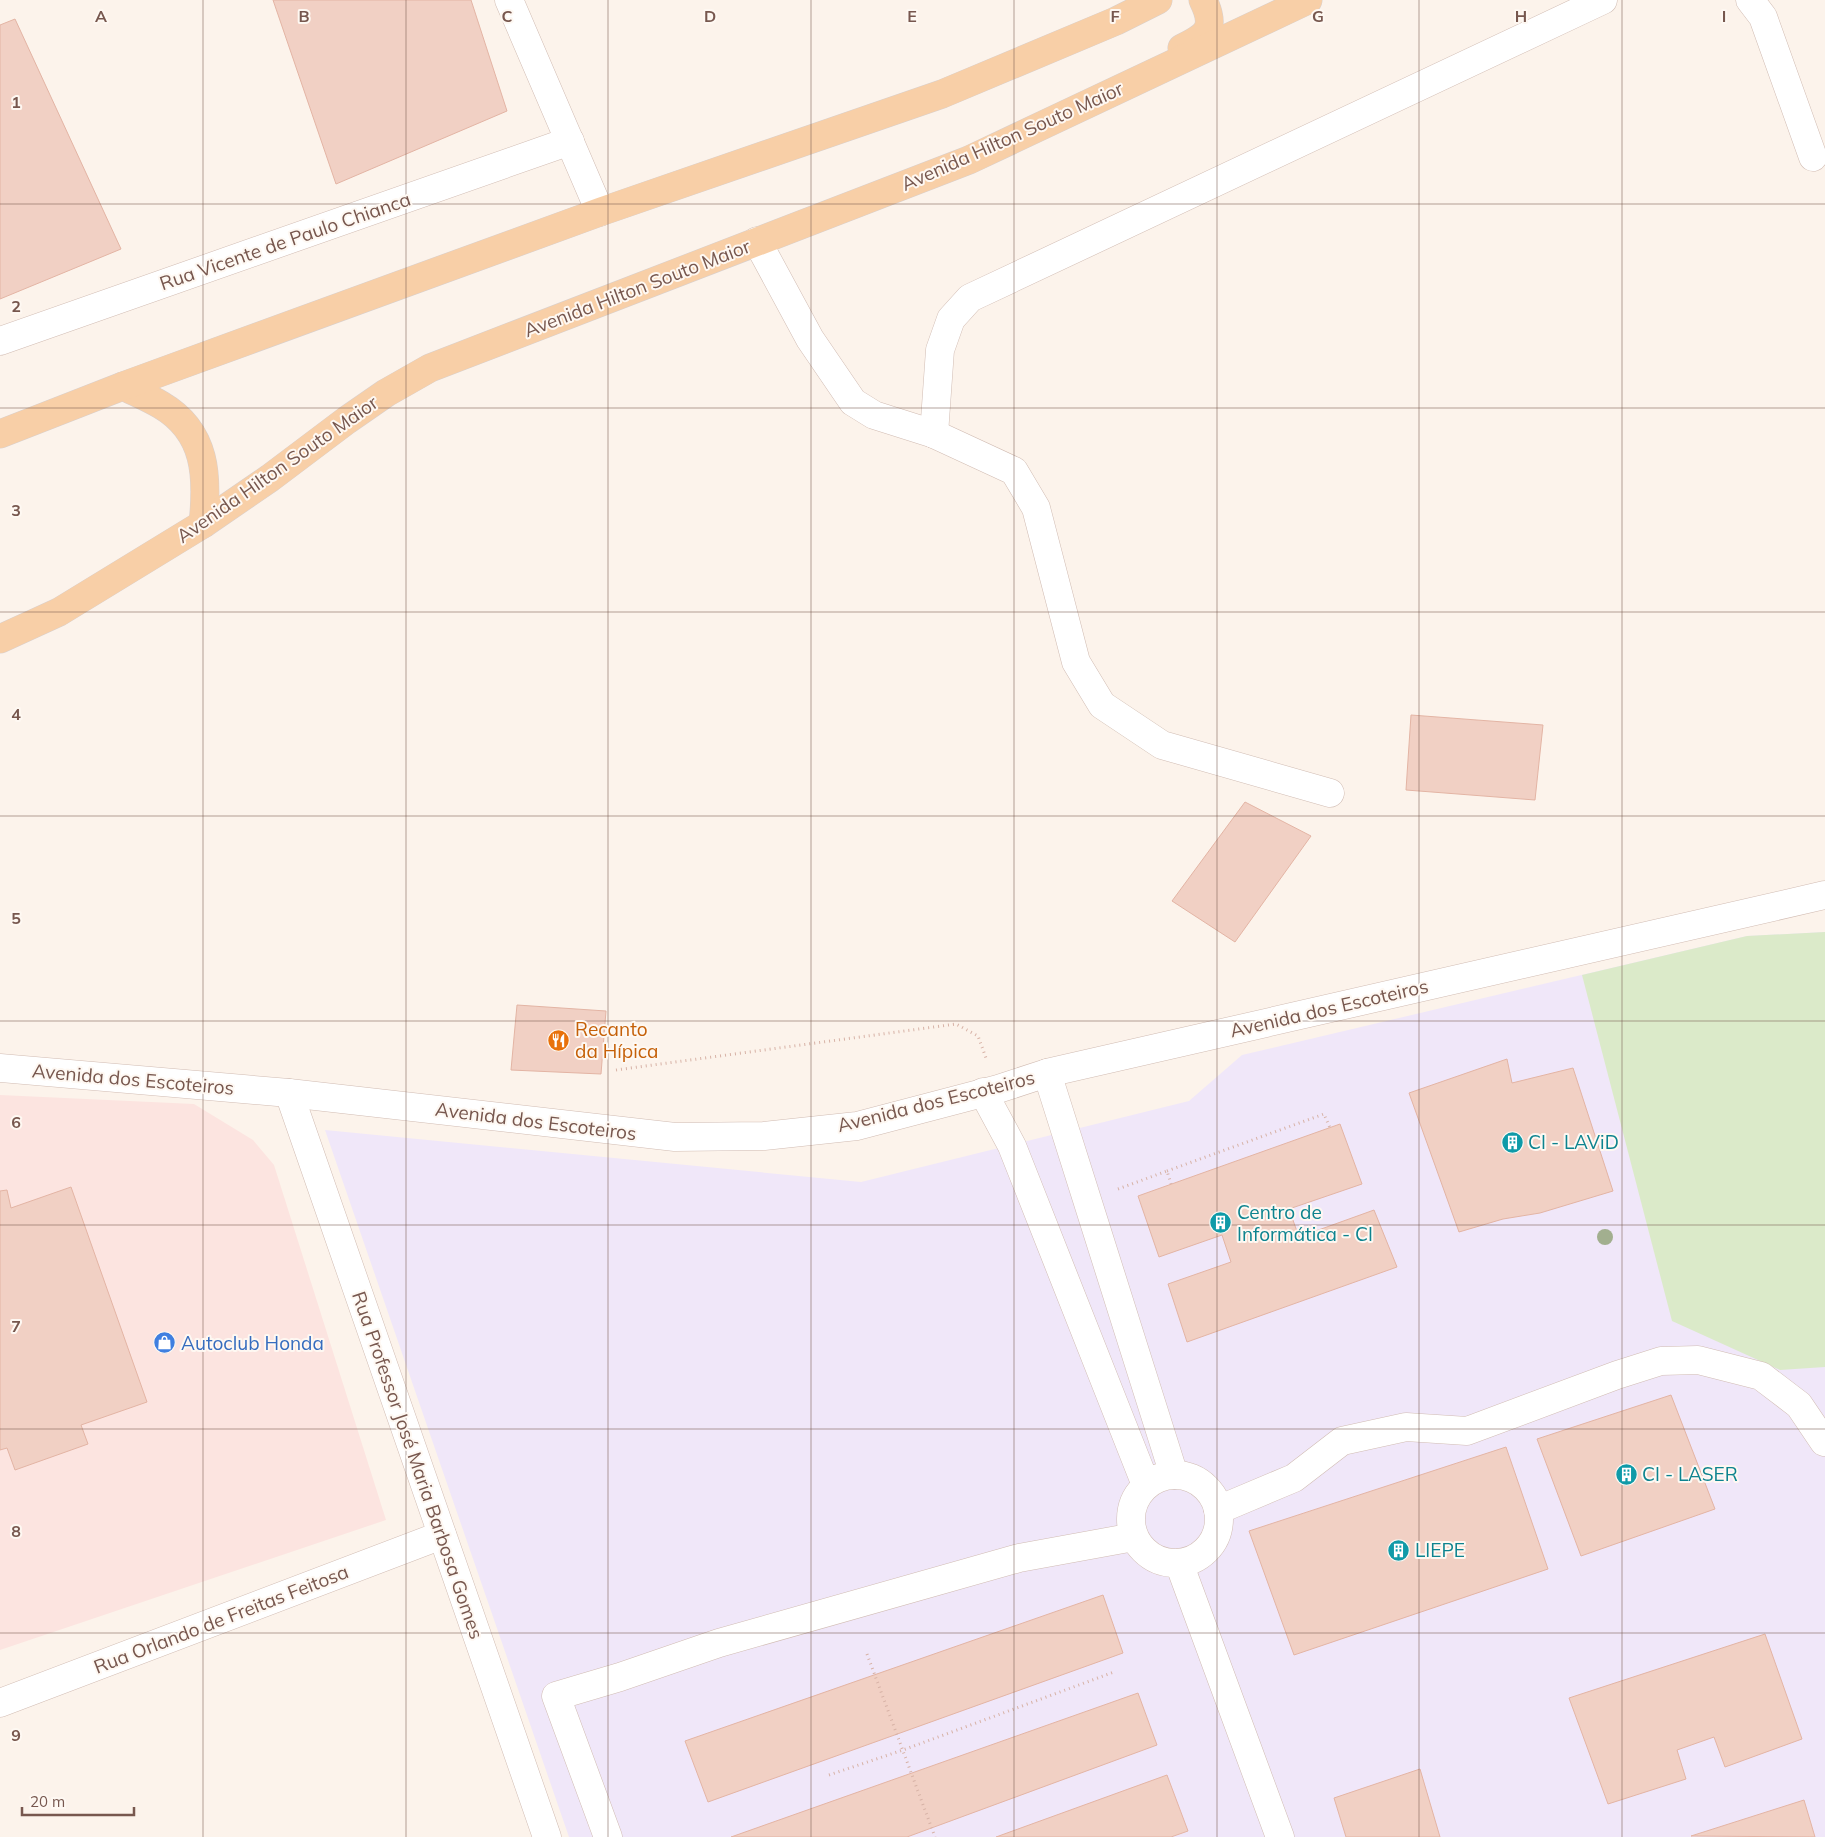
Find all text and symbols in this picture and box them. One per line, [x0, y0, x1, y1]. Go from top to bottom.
text: A [95, 6, 107, 26]
text: B [298, 6, 310, 26]
text: C [502, 6, 513, 26]
text: D [704, 6, 716, 26]
text: E [907, 6, 917, 26]
text: F [1110, 6, 1120, 26]
text: G [1312, 6, 1324, 26]
text: H [1515, 6, 1527, 26]
text: I [1722, 6, 1726, 26]
street label: Avenida Hilton Souto Maior [897, 76, 1127, 196]
text: 1 [11, 92, 21, 112]
street label: Rua Vicente de Paulo Chianca [156, 187, 414, 295]
street label: Avenida Hilton Souto Maior [521, 234, 754, 342]
text: 2 [11, 296, 21, 316]
street label: Avenida Hilton Souto Maior [172, 390, 382, 548]
text: 3 [11, 500, 21, 520]
text: 4 [11, 704, 21, 724]
text: 5 [11, 908, 21, 928]
street label: Avenida dos Escoteiros [1228, 974, 1430, 1042]
place label: Recanto da Hípica [575, 1017, 659, 1063]
restaurant icon: Recanto da Hípica [547, 1028, 571, 1052]
street label: Avenida dos Escoteiros [31, 1058, 235, 1100]
street label: Avenida dos Escoteiros [835, 1065, 1037, 1137]
street label: Avenida dos Escoteiros [434, 1097, 638, 1145]
text: 6 [11, 1112, 21, 1132]
building icon: CI - LAViD [1500, 1130, 1524, 1154]
place label: CI - LAViD [1528, 1130, 1619, 1154]
place label: Centro de Informática - CI [1237, 1200, 1373, 1246]
building icon: Centro de Informática - CI [1209, 1211, 1233, 1235]
street label: Rua Professor José Maria Barbosa Gomes [347, 1288, 489, 1642]
text: 7 [11, 1316, 21, 1336]
shop icon: Autoclub Honda [153, 1331, 177, 1355]
place label: Autoclub Honda [181, 1331, 324, 1355]
building icon: CI - LASER [1614, 1462, 1638, 1486]
place label: CI - LASER [1642, 1462, 1738, 1486]
text: 8 [11, 1521, 21, 1541]
building icon: LIEPE [1387, 1538, 1411, 1562]
place label: LIEPE [1415, 1538, 1465, 1562]
street label: Rua Orlando de Freitas Feitosa [90, 1559, 352, 1679]
text: 9 [11, 1725, 21, 1745]
scale bar [22, 1784, 135, 1816]
text: 20 m [30, 1792, 65, 1811]

